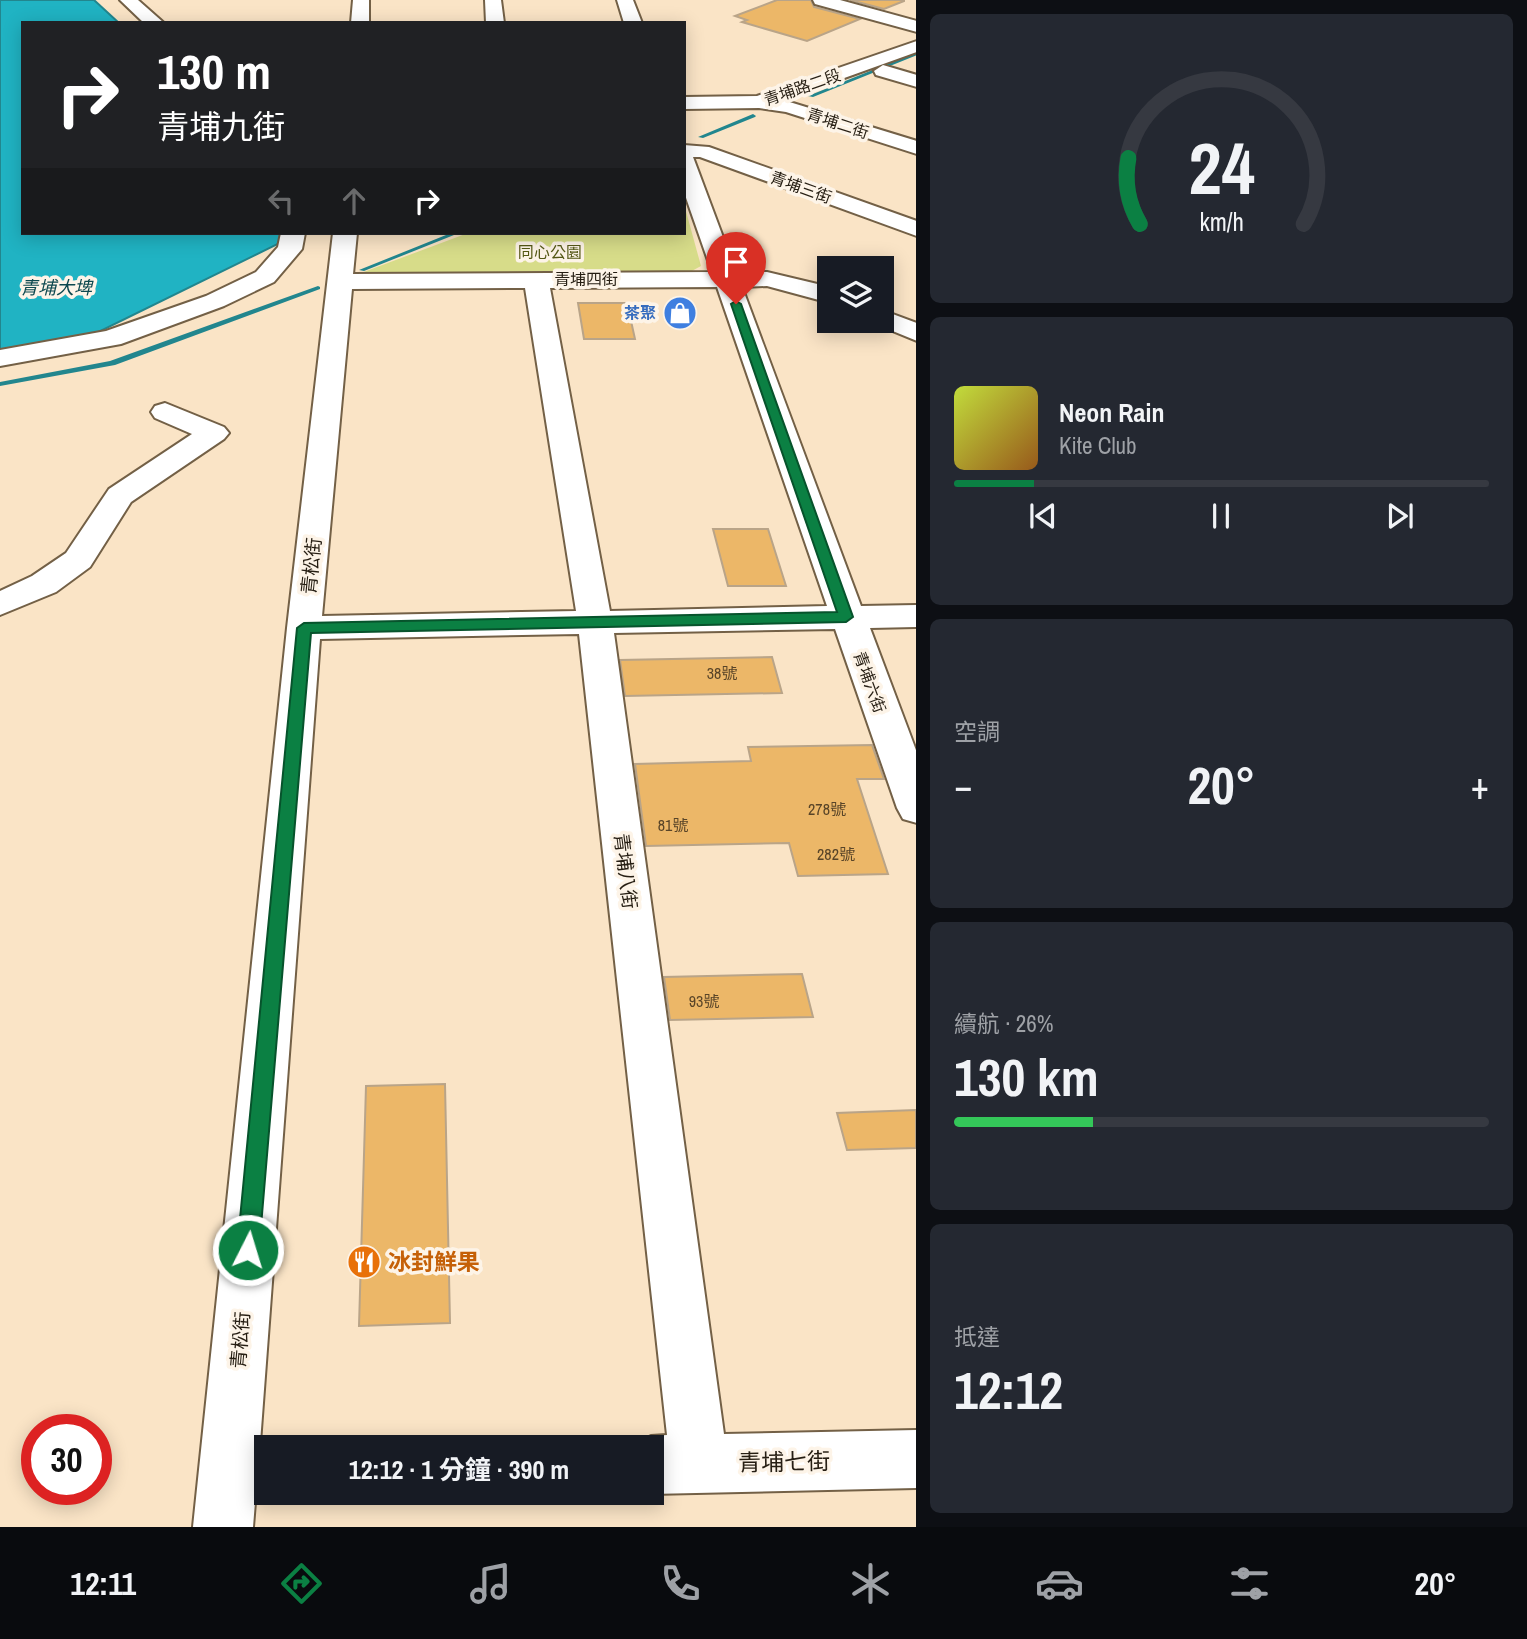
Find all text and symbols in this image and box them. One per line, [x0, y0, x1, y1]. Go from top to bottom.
text: 130 m [157, 38, 271, 104]
icon: right [42, 49, 133, 140]
street label: 青埔路二段 [761, 64, 843, 110]
street label: 青埔二街 [804, 103, 872, 143]
text: 青埔九街 [157, 105, 285, 148]
text: 24 [1188, 120, 1255, 218]
street label: 青埔三街 [767, 166, 835, 208]
icon: left [262, 182, 300, 220]
icon: ahead [335, 182, 373, 220]
icon: right [408, 182, 446, 220]
text: km/h [1199, 205, 1244, 239]
pin [706, 232, 766, 304]
park label: 同心公園 [518, 241, 582, 263]
icon: arrive [717, 243, 755, 281]
map controls [817, 256, 894, 333]
button: layers [817, 256, 894, 333]
street label: 青埔四街 [554, 268, 618, 290]
water label: 青埔大埤 [20, 275, 94, 300]
shop icon: 茶聚 [661, 294, 699, 332]
place label: 茶聚 [624, 302, 656, 324]
text: Neon Rain [1059, 395, 1164, 430]
text: Kite Club [1059, 430, 1137, 461]
icon: previous [1024, 497, 1062, 535]
icon: pause [1202, 497, 1240, 535]
icon: next [1381, 497, 1419, 535]
street label: 青松街 [295, 536, 327, 596]
street label: 青埔六街 [849, 648, 891, 716]
house number: 38號 [707, 662, 737, 684]
text: 空調 [954, 716, 1000, 747]
text: 20° [1187, 750, 1256, 820]
text: − [954, 760, 972, 811]
text: + [1471, 760, 1489, 811]
house number: 278號 [808, 798, 846, 820]
house number: 81號 [658, 814, 688, 836]
street label: 青埔八街 [608, 832, 644, 910]
house number: 282號 [817, 843, 855, 865]
house number: 93號 [689, 990, 719, 1012]
text: 續航 · 26% [954, 1008, 1053, 1039]
text: 130 km [954, 1042, 1099, 1112]
position arrow [211, 1213, 285, 1287]
restaurant icon: 冰封鮮果 [345, 1243, 383, 1281]
place label: 冰封鮮果 [388, 1246, 480, 1277]
street label: 青松街 [225, 1310, 255, 1370]
text: 抵達 [954, 1321, 1000, 1352]
text: 12:12 [954, 1355, 1063, 1425]
speed limit sign: 30 [21, 1414, 112, 1505]
street label: 青埔七街 [738, 1445, 830, 1478]
text: 12:12 · 1 分鐘 · 390 m [349, 1452, 569, 1487]
icon: directions [277, 1559, 326, 1608]
icon: music [466, 1559, 515, 1608]
icon: phone [656, 1559, 705, 1608]
icon: climate [846, 1559, 895, 1608]
icon: car [1035, 1559, 1084, 1608]
icon: filters [1225, 1559, 1274, 1608]
text: 12:11 [70, 1562, 136, 1605]
text: 20° [1415, 1562, 1457, 1605]

